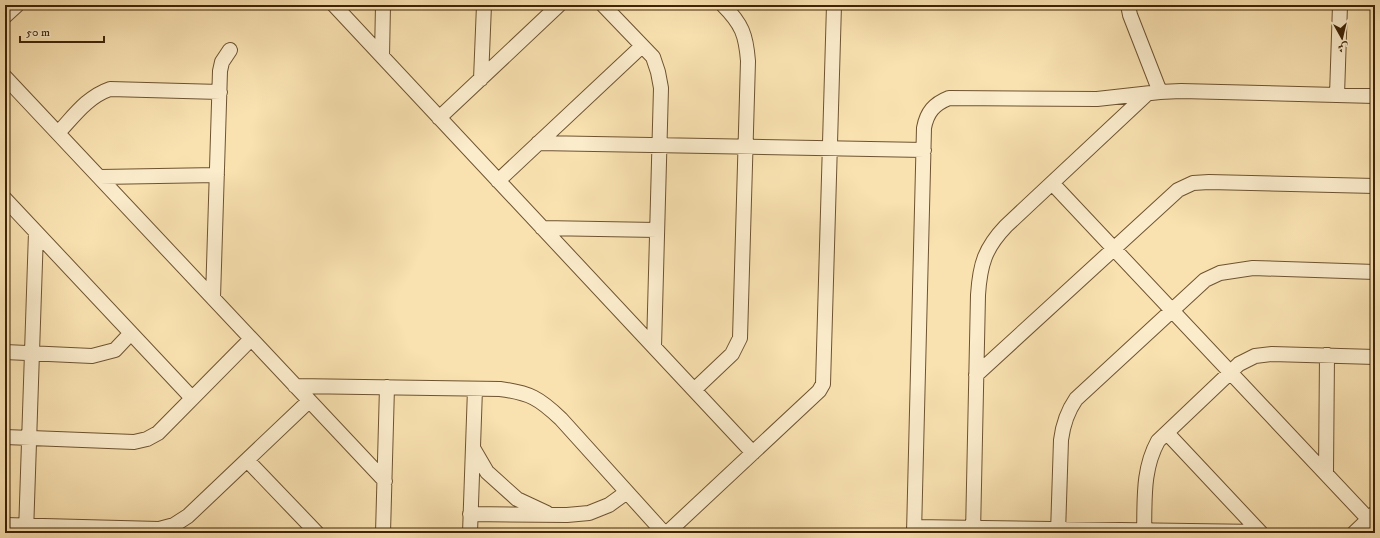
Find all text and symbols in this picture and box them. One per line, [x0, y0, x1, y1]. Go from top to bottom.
scale bar [20, 18, 104, 44]
north arrow [1322, 18, 1362, 58]
text: 50 m [26, 25, 50, 40]
text: ش [1337, 39, 1350, 55]

